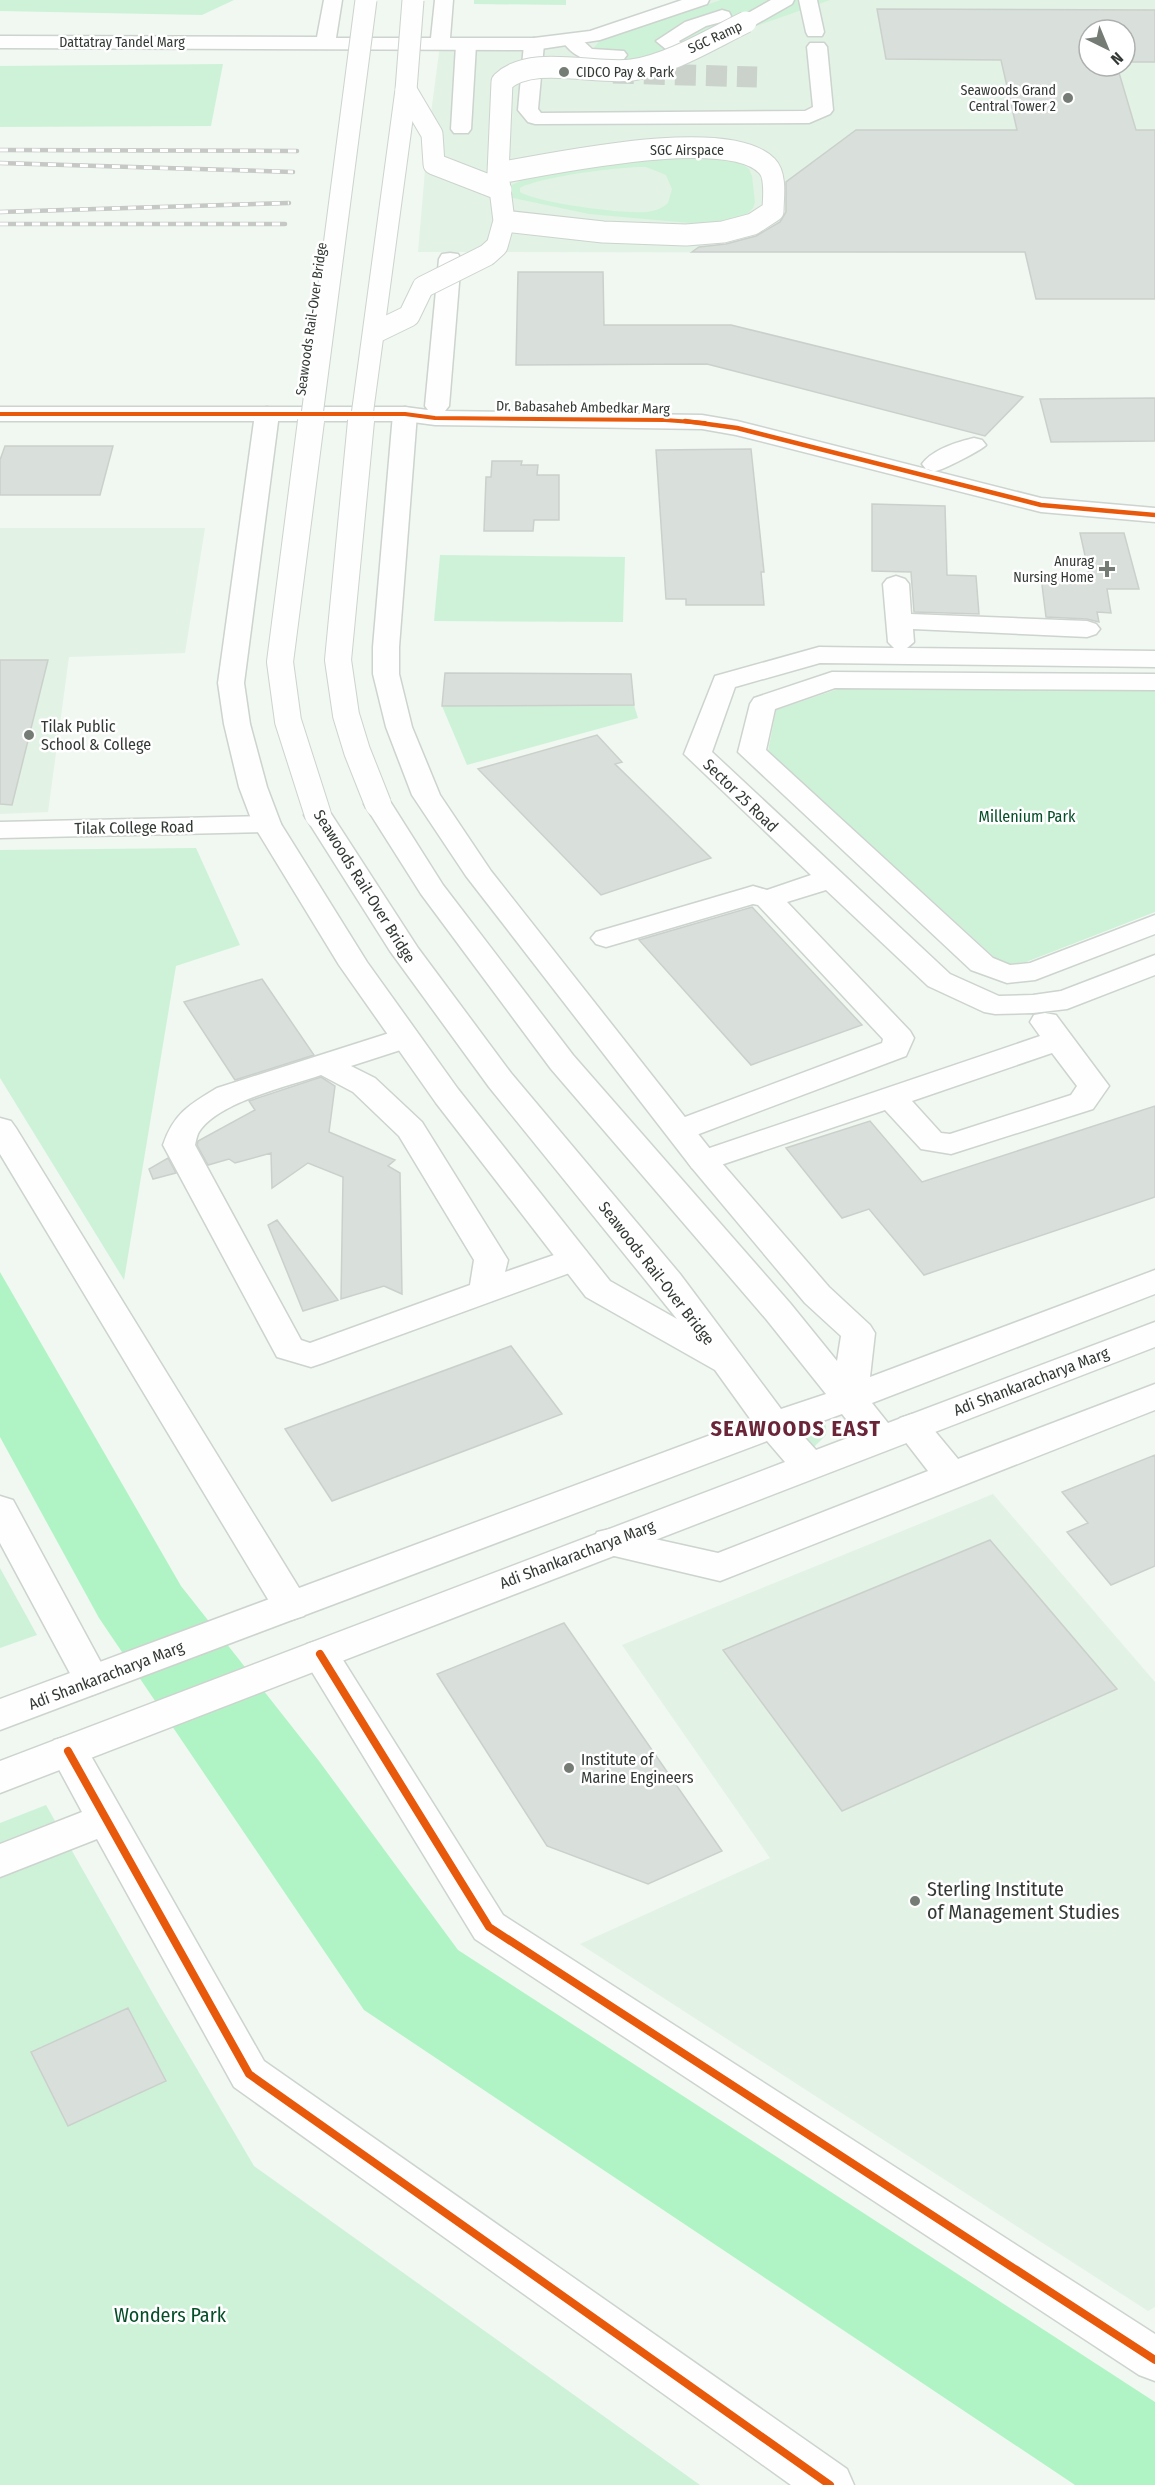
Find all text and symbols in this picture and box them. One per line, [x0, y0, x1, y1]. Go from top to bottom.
street label: SGC Ramp [685, 18, 745, 57]
north arrow [1077, 18, 1137, 78]
street label: Dattatray Tandel Marg [59, 34, 185, 51]
text: N [1107, 48, 1127, 69]
place label: CIDCO Pay & Park [576, 64, 675, 81]
marker: CIDCO Pay & Park [557, 65, 571, 79]
place label: Seawoods Grand Central Tower 2 [961, 82, 1056, 115]
marker: Seawoods Grand Central Tower 2 [1061, 91, 1075, 105]
street label: SGC Airspace [650, 142, 724, 159]
street label: Seawoods Rail-Over Bridge [292, 241, 331, 397]
street label: Dr. Babasaheb Ambedkar Marg [496, 397, 671, 418]
place label: Anurag Nursing Home [1013, 553, 1094, 586]
marker: Anurag Nursing Home [1098, 560, 1116, 578]
place label: Tilak Public School & College [41, 717, 151, 754]
marker: Tilak Public School & College [22, 728, 36, 742]
street label: Sector 25 Road [699, 755, 782, 836]
street label: Seawoods Rail-Over Bridge [310, 806, 420, 966]
park label: Millenium Park [979, 807, 1076, 826]
street label: Tilak College Road [74, 817, 194, 838]
street label: Seawoods Rail-Over Bridge [595, 1198, 719, 1349]
street label: Adi Shankaracharya Marg [951, 1343, 1112, 1420]
district label: SEAWOODS EAST [710, 1415, 882, 1442]
street label: Adi Shankaracharya Marg [497, 1516, 658, 1593]
street label: Adi Shankaracharya Marg [26, 1637, 187, 1714]
place label: Institute of Marine Engineers [581, 1750, 694, 1787]
marker: Institute of Marine Engineers [562, 1761, 576, 1775]
place label: Sterling Institute of Management Studies [927, 1877, 1120, 1924]
marker: Sterling Institute of Management Studies [908, 1894, 922, 1908]
park label: Wonders Park [114, 2303, 227, 2327]

